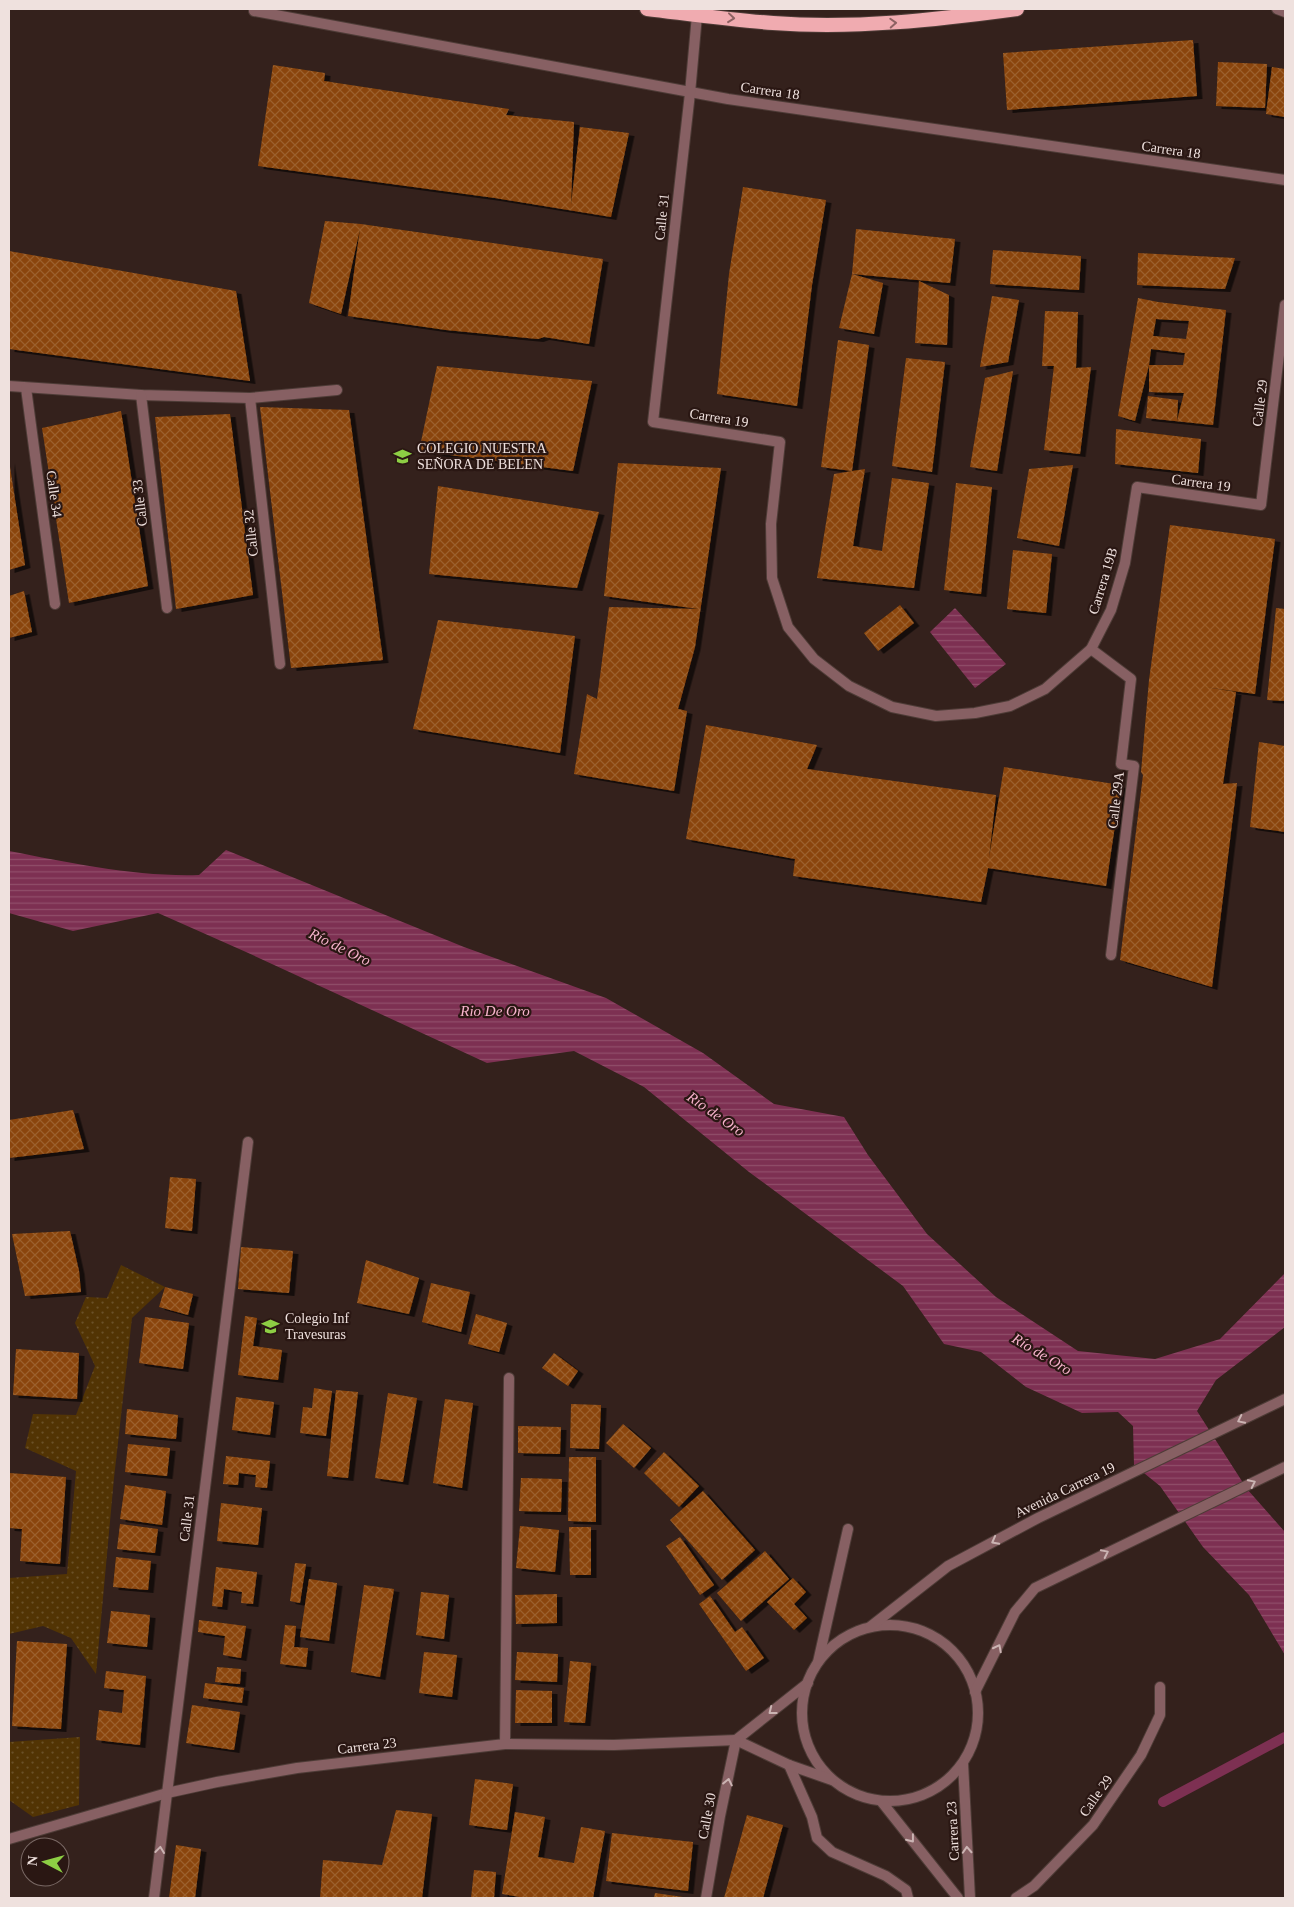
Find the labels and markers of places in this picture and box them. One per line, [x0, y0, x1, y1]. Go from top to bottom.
place label: COLEGIO NUESTRA SEÑORA DE BELEN [417, 441, 547, 472]
school or university icon: COLEGIO NUESTRA SEÑORA DE BELEN [393, 446, 413, 466]
place label: Colegio Inf Travesuras [285, 1311, 349, 1342]
school or university icon: Colegio Inf Travesuras [261, 1316, 281, 1336]

